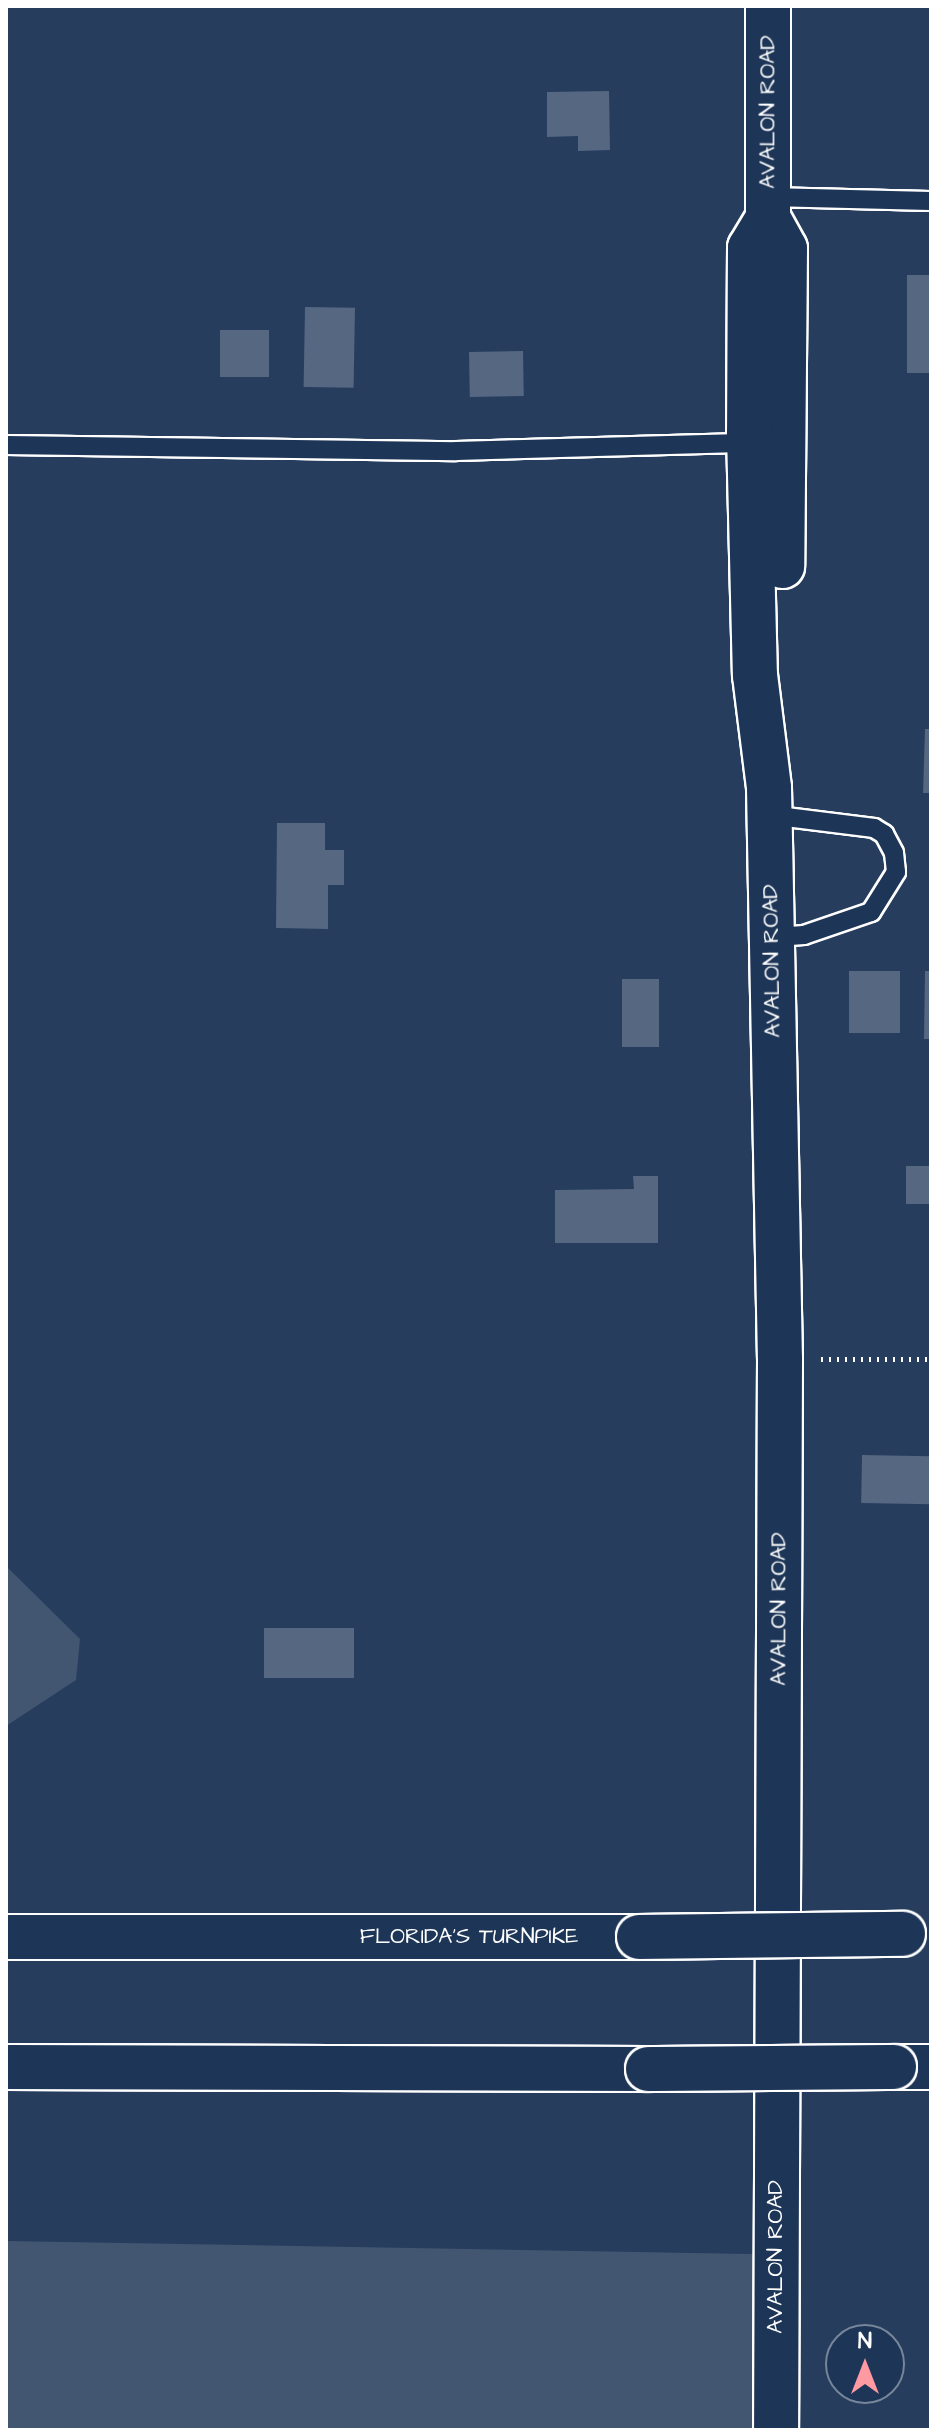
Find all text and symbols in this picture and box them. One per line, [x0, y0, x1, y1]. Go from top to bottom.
street label: AVALON ROAD [755, 35, 781, 189]
street label: AVALON ROAD [757, 884, 787, 1038]
street label: AVALON ROAD [766, 1532, 792, 1686]
street label: FLORIDA'S TURNPIKE [360, 1924, 578, 1950]
street label: AVALON ROAD [763, 2180, 789, 2334]
north arrow [825, 2324, 905, 2404]
text: N [858, 2326, 872, 2357]

